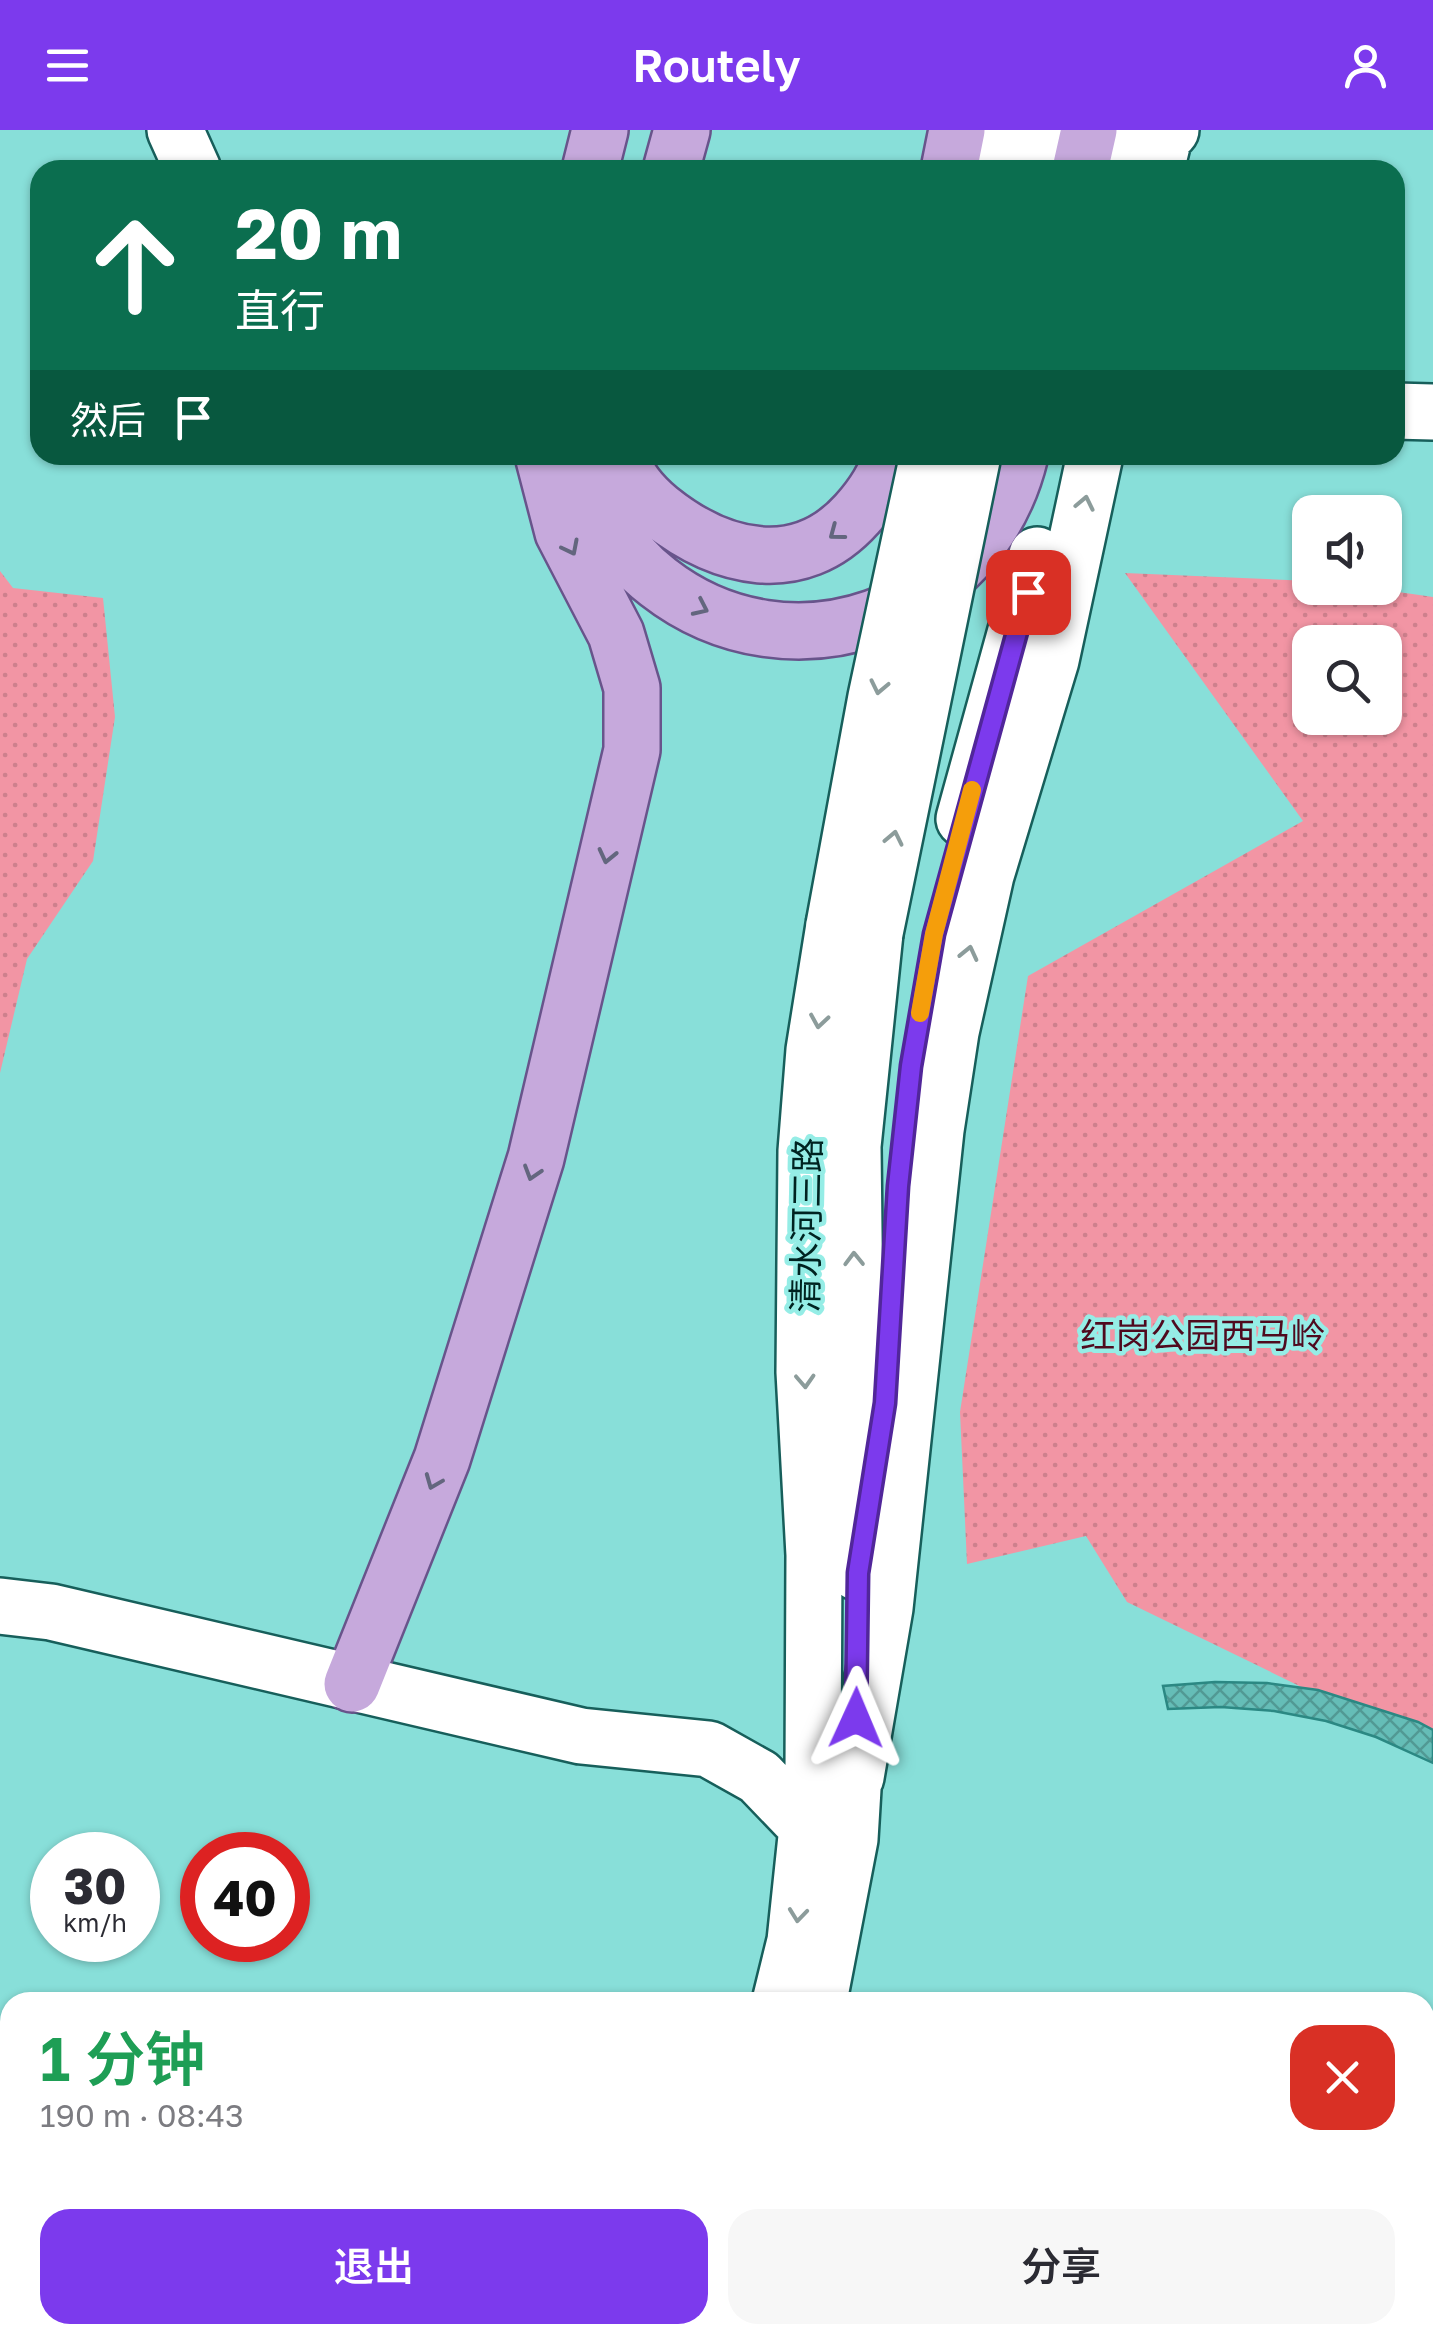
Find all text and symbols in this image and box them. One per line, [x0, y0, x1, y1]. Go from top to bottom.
icon: menu [40, 38, 95, 93]
text: Routely [632, 38, 801, 92]
icon: person [1338, 38, 1393, 93]
text: 20 m [235, 190, 402, 274]
icon: ahead [70, 200, 200, 330]
text: 直行 [235, 283, 325, 337]
icon: arrive [166, 390, 221, 445]
text: 然后 [70, 397, 146, 442]
one-way arrow [1074, 495, 1095, 512]
map controls [1292, 495, 1402, 735]
button: sound [1292, 495, 1402, 605]
one-way arrow [829, 521, 847, 538]
one-way arrow [559, 538, 579, 556]
pin [986, 550, 1071, 635]
icon: arrive [1001, 565, 1056, 620]
one-way arrow [691, 596, 709, 616]
button: search [1292, 625, 1402, 735]
one-way arrow [869, 678, 890, 695]
one-way arrow [883, 830, 904, 847]
one-way arrow [598, 847, 619, 864]
one-way arrow [957, 945, 978, 962]
one-way arrow [809, 1013, 830, 1030]
street label: 清水河三路 [783, 1137, 829, 1313]
one-way arrow [523, 1163, 543, 1180]
one-way arrow [843, 1251, 864, 1267]
park label: 红岗公园西马岭 [1080, 1314, 1326, 1356]
one-way arrow [794, 1373, 815, 1389]
one-way arrow [424, 1472, 444, 1490]
position arrow [804, 1666, 908, 1770]
speed limit sign: 40 [180, 1832, 310, 1962]
text: 30 [63, 1855, 126, 1915]
text: km/h [63, 1907, 127, 1938]
one-way arrow [788, 1907, 809, 1923]
text: 1 分钟 [40, 2022, 205, 2094]
button: close [1290, 2025, 1395, 2130]
text: 190 m · 08:43 [40, 2096, 244, 2134]
button: 退出 [40, 2209, 708, 2324]
button: 分享 [728, 2209, 1395, 2324]

